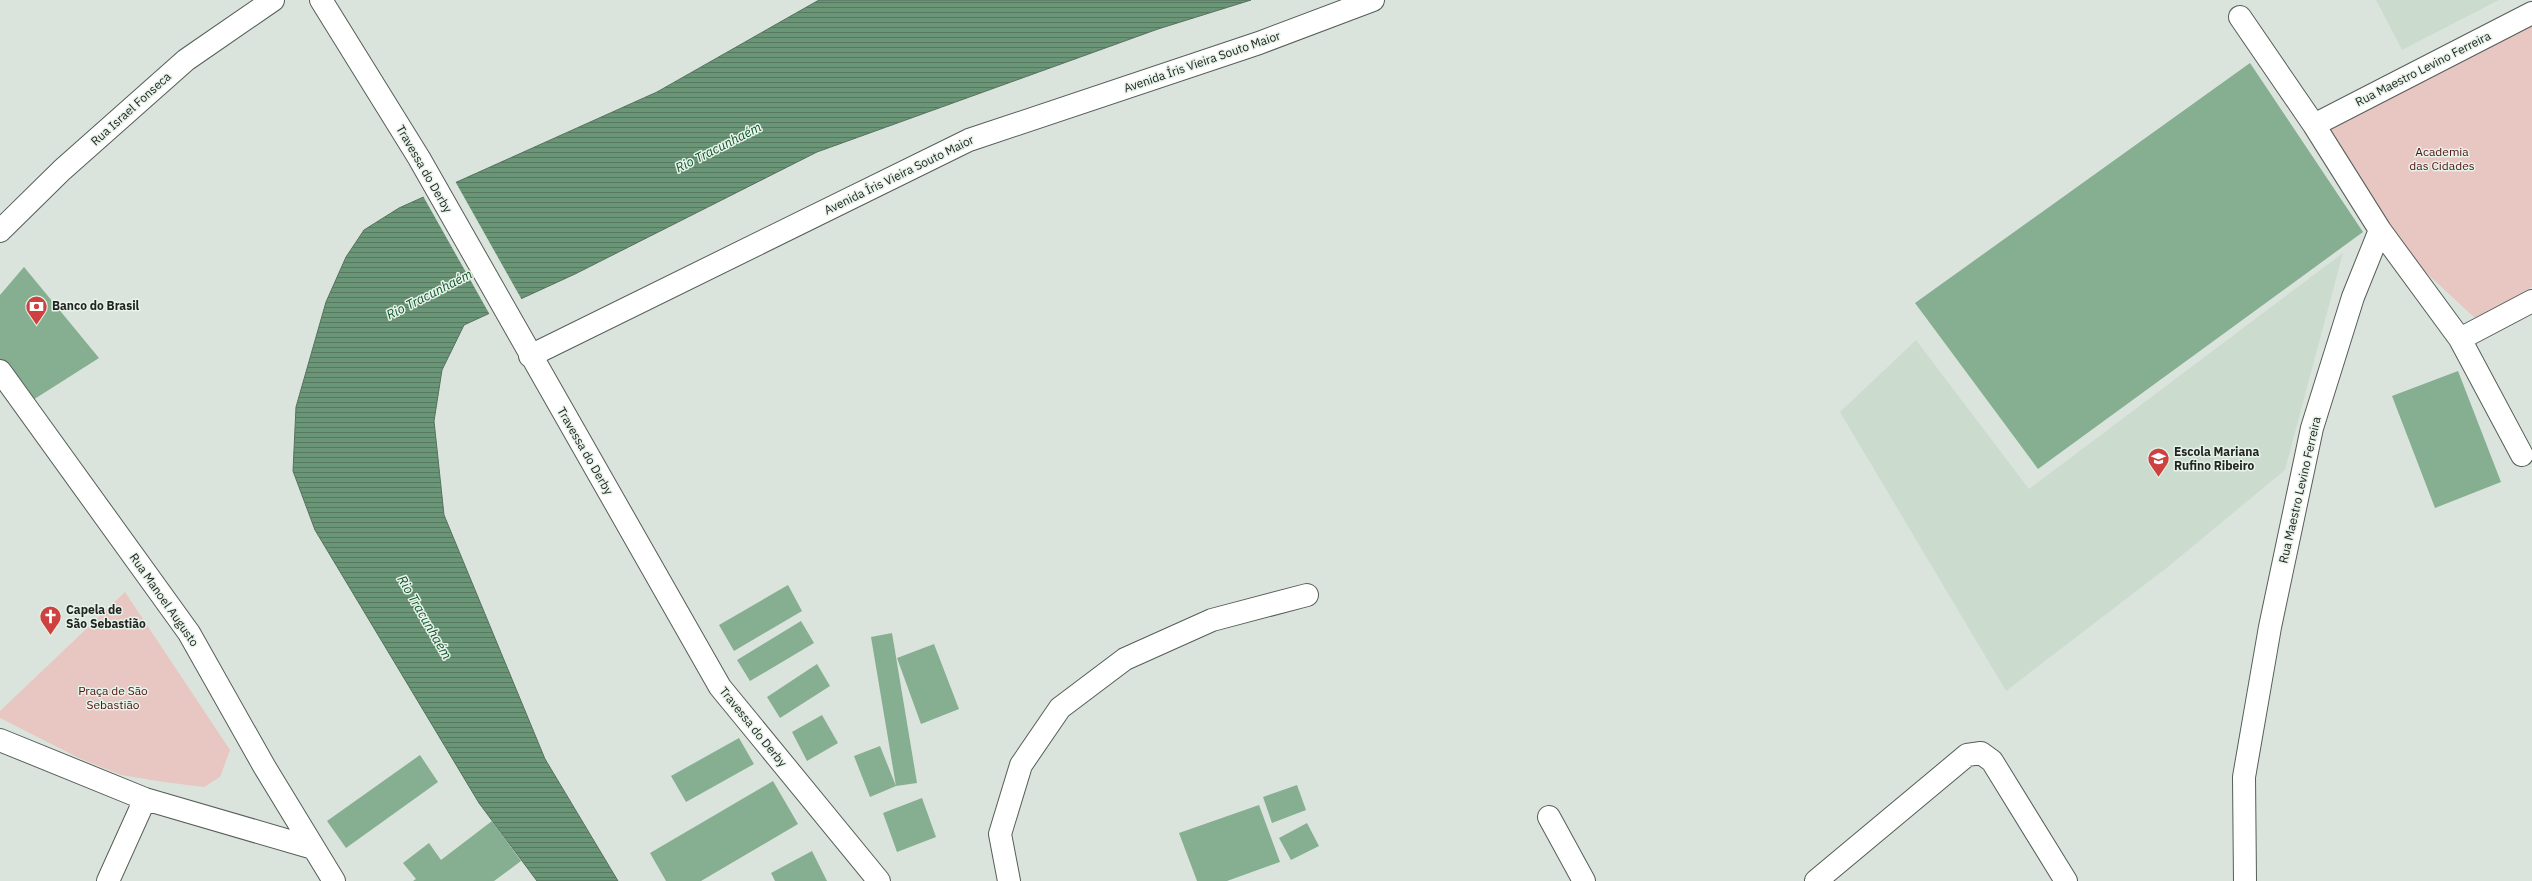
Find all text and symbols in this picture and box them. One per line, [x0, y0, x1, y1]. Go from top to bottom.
street label: Avenida Íris Vieira Souto Maior [1122, 27, 1283, 95]
street label: Rua Maestro Levino Ferreira [2352, 28, 2494, 109]
street label: Rua Israel Fonseca [88, 68, 174, 149]
water label: Rio Tracunhaém [672, 118, 764, 176]
street label: Travessa do Derby [393, 122, 456, 215]
street label: Avenida Íris Vieira Souto Maior [821, 131, 977, 217]
park label: Academia das Cidades [2409, 144, 2475, 173]
water label: Rio Tracunhaém [383, 265, 475, 323]
bank icon: Banco do Brasil [23, 293, 49, 326]
place label: Banco do Brasil [52, 298, 140, 313]
street label: Travessa do Derby [554, 404, 617, 497]
street label: Rua Maestro Levino Ferreira [2275, 415, 2324, 565]
place label: Escola Mariana Rufino Ribeiro [2174, 444, 2259, 473]
school or university icon: Escola Mariana Rufino Ribeiro [2145, 446, 2171, 479]
street label: Rua Manoel Augusto [127, 550, 202, 649]
water label: Rio Tracunhaém [394, 572, 455, 662]
place label: Capela de São Sebastião [66, 602, 146, 631]
church icon: Capela de São Sebastião [38, 604, 64, 637]
park label: Praça de São Sebastião [78, 683, 148, 712]
street label: Travessa do Derby [717, 684, 790, 770]

